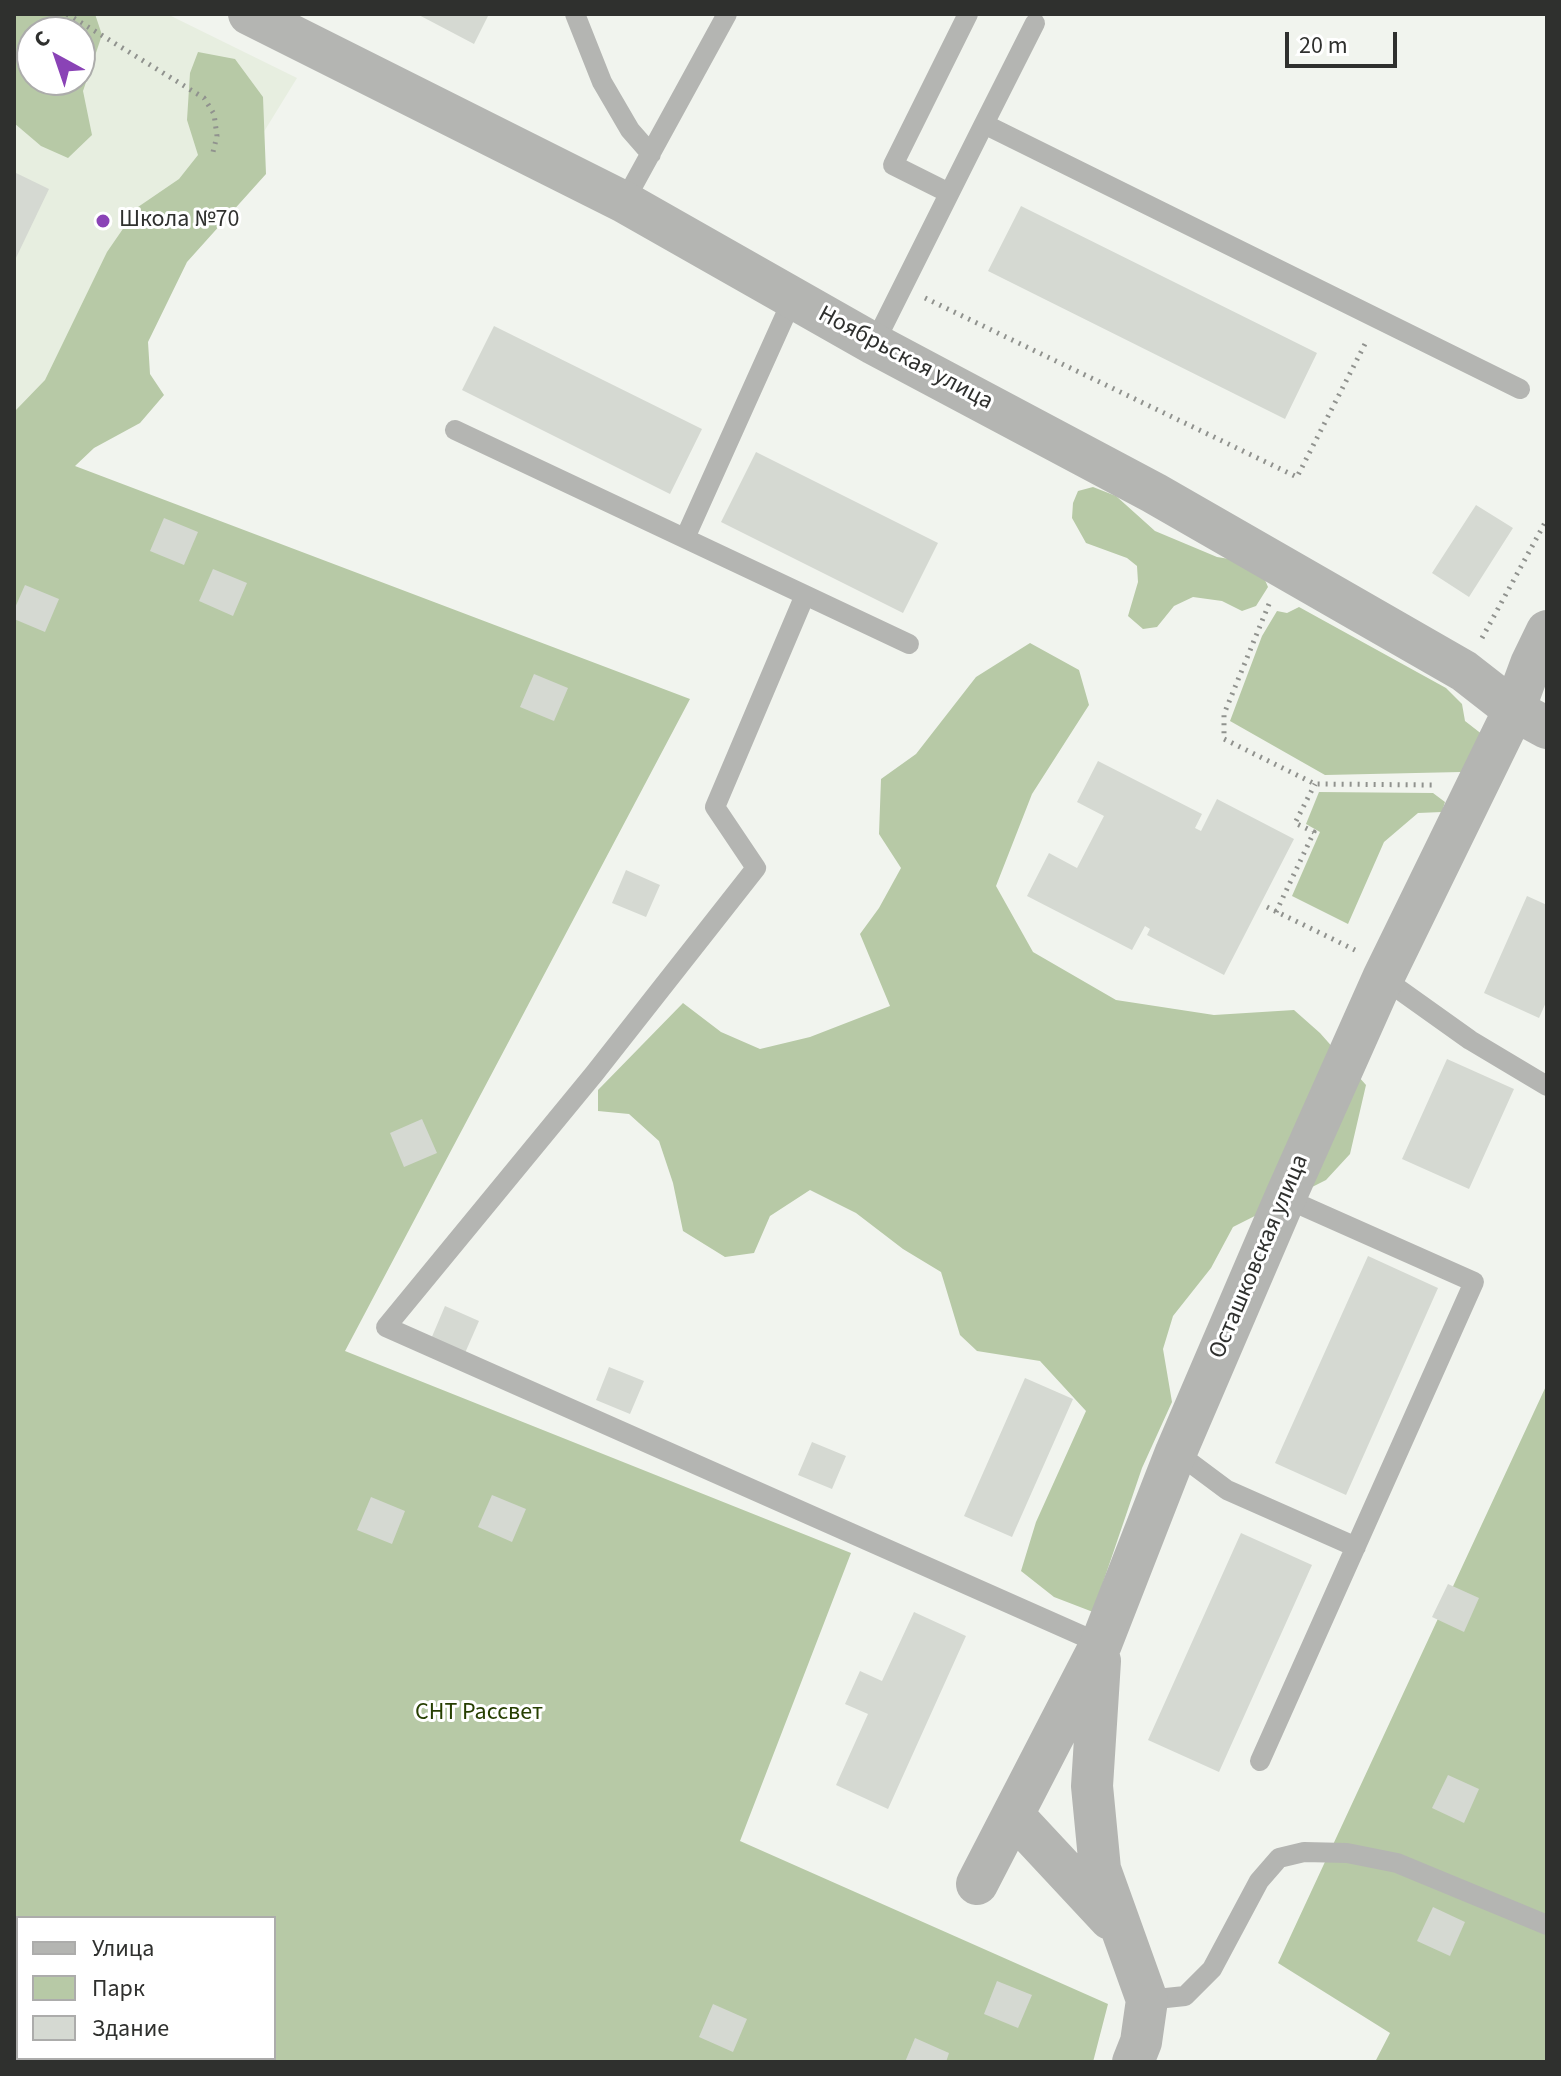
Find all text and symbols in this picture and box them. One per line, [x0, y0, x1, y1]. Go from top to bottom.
north arrow [16, 16, 96, 96]
scale bar [1289, 16, 1401, 66]
text: С [27, 23, 57, 56]
text: 20 m [1299, 28, 1348, 63]
place label: Школа №70 [119, 207, 239, 235]
marker: Школа №70 [94, 212, 112, 230]
street label: Ноябрьская улица [813, 301, 997, 417]
street label: Осташковская улица [1204, 1151, 1316, 1363]
park label: СНТ Рассвет [415, 1700, 543, 1728]
legend [16, 1916, 276, 2060]
text: Улица [92, 1931, 154, 1966]
text: Парк [92, 1971, 145, 2006]
text: Здание [92, 2011, 169, 2046]

